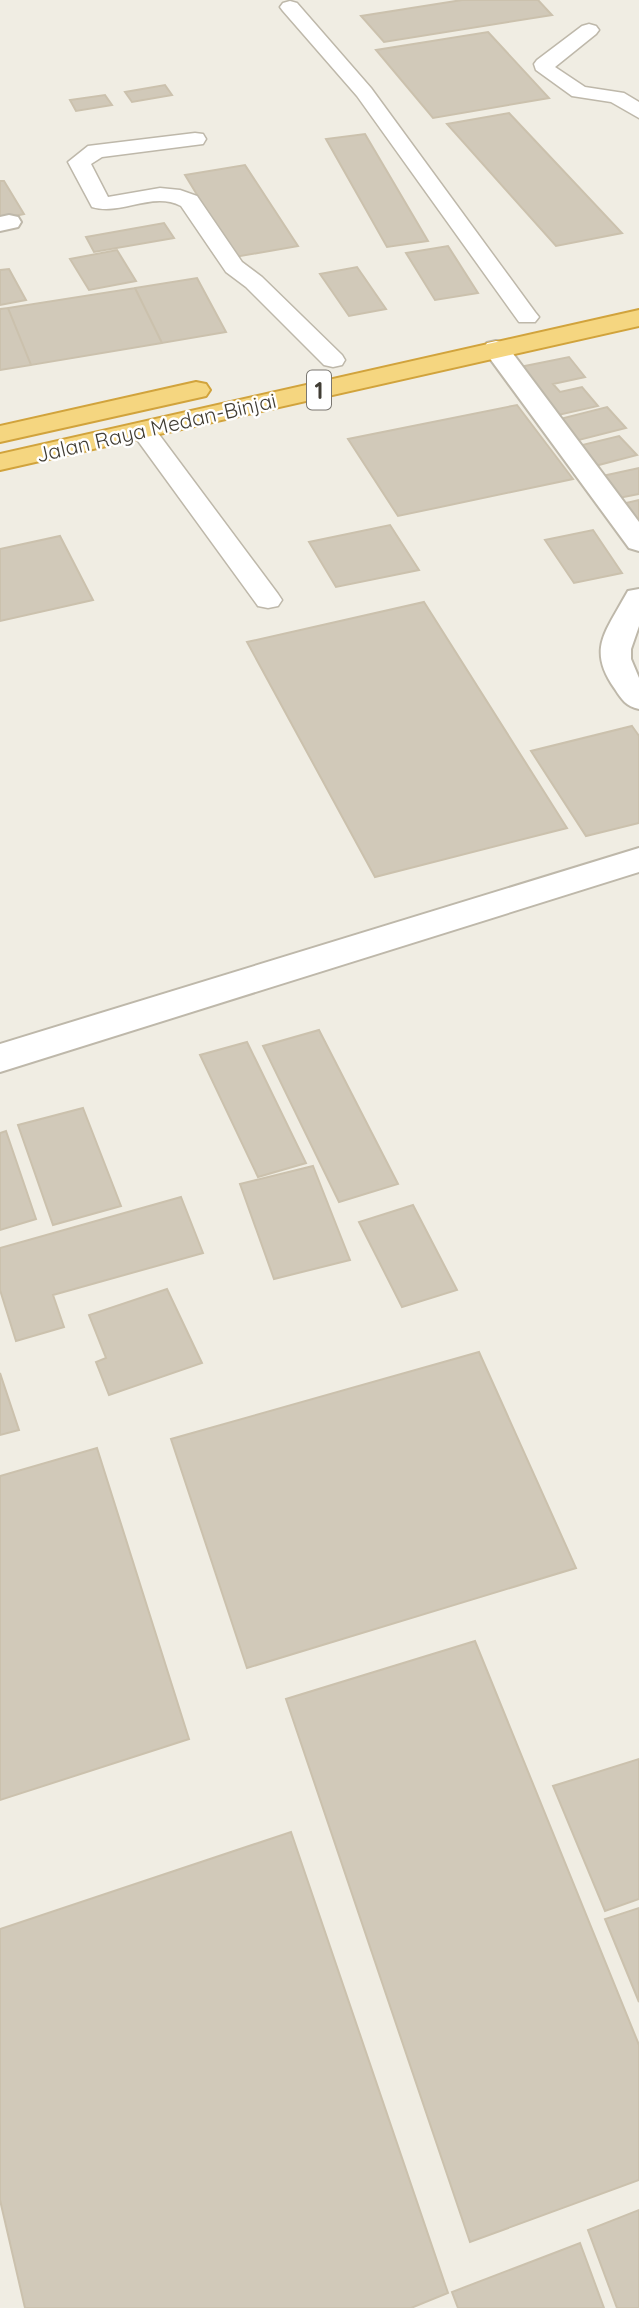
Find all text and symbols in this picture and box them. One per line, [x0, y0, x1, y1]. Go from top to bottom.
road number: 1 [307, 370, 331, 410]
street label: Jalan Raya Medan-Binjai [33, 387, 279, 467]

